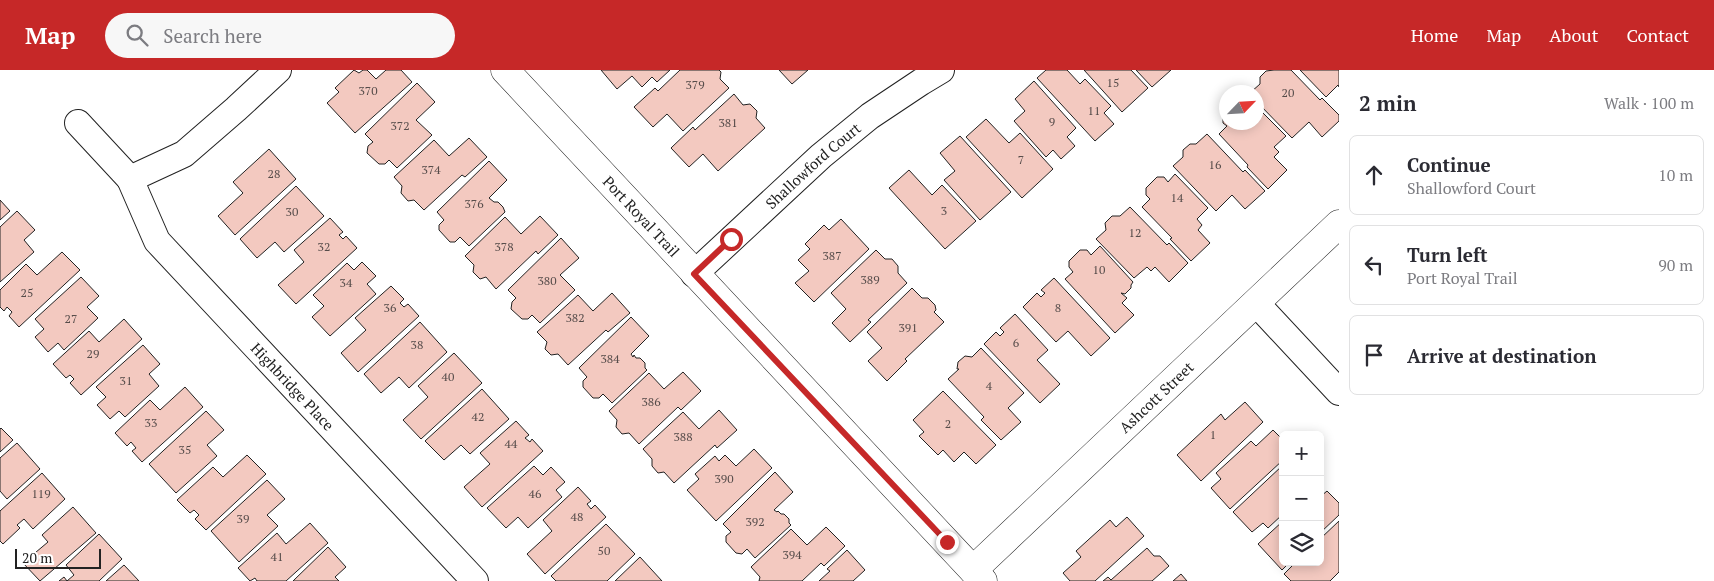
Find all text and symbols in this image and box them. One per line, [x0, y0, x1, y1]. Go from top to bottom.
search box [105, 13, 455, 58]
text: Map [25, 19, 75, 51]
icon: search [123, 21, 151, 49]
text: Search here [163, 23, 262, 48]
text: Home [1411, 23, 1458, 47]
text: Map [1486, 23, 1521, 47]
text: About [1549, 23, 1598, 47]
text: Contact [1626, 23, 1689, 47]
house number: 15 [1107, 75, 1119, 90]
house number: 379 [685, 77, 705, 92]
house number: 370 [358, 83, 378, 98]
north arrow [1219, 85, 1264, 130]
house number: 20 [1282, 85, 1294, 100]
text: 2 min [1359, 89, 1416, 117]
text: Walk · 100 m [1604, 92, 1694, 114]
house number: 11 [1088, 103, 1100, 118]
house number: 9 [1049, 114, 1055, 129]
house number: 381 [718, 115, 738, 130]
house number: 372 [390, 118, 410, 133]
street label: Shallowford Court [761, 118, 865, 213]
house number: 7 [1018, 152, 1024, 167]
text: Continue [1407, 152, 1491, 177]
house number: 16 [1209, 157, 1222, 172]
icon: ahead [1360, 161, 1388, 189]
house number: 374 [421, 162, 441, 177]
text: 10 m [1658, 164, 1693, 186]
house number: 28 [268, 166, 280, 181]
street label: Port Royal Trail [599, 171, 684, 261]
text: Shallowford Court [1407, 177, 1536, 199]
house number: 14 [1171, 190, 1184, 205]
house number: 376 [464, 196, 484, 211]
house number: 3 [941, 203, 947, 218]
house number: 30 [286, 204, 298, 219]
house number: 12 [1129, 225, 1141, 240]
route start [720, 228, 743, 251]
house number: 32 [318, 239, 330, 254]
house number: 378 [494, 239, 514, 254]
text: Turn left [1407, 242, 1488, 267]
house number: 387 [822, 248, 842, 263]
icon: left [1360, 251, 1388, 279]
text: 90 m [1658, 254, 1693, 276]
house number: 10 [1093, 262, 1105, 277]
text: Port Royal Trail [1407, 267, 1517, 289]
house number: 389 [860, 272, 880, 287]
house number: 380 [537, 273, 557, 288]
house number: 34 [340, 275, 353, 290]
house number: 25 [21, 285, 33, 300]
house number: 36 [384, 300, 397, 315]
house number: 8 [1055, 300, 1061, 315]
house number: 382 [565, 310, 585, 325]
house number: 27 [65, 311, 77, 326]
house number: 391 [898, 320, 918, 335]
house number: 6 [1013, 335, 1020, 350]
house number: 38 [411, 337, 423, 352]
street label: Highbridge Place [247, 338, 339, 434]
icon: arrive [1360, 341, 1388, 369]
text: Arrive at destination [1407, 343, 1596, 368]
house number: 29 [87, 346, 99, 361]
house number: 384 [600, 351, 620, 366]
street label: Ashcott Street [1115, 357, 1198, 437]
house number: 40 [442, 369, 454, 384]
house number: 31 [120, 373, 132, 388]
house number: 4 [986, 378, 993, 393]
house number: 386 [641, 394, 661, 409]
house number: 42 [472, 409, 484, 424]
house number: 33 [145, 415, 157, 430]
house number: 2 [945, 416, 951, 431]
house number: 1 [1210, 427, 1216, 442]
house number: 388 [673, 429, 693, 444]
map controls [1279, 431, 1324, 566]
button: + [1279, 431, 1324, 476]
house number: 44 [505, 436, 518, 451]
house number: 35 [179, 442, 191, 457]
house number: 390 [714, 471, 734, 486]
button: − [1279, 476, 1324, 521]
house number: 119 [31, 486, 51, 501]
house number: 46 [529, 486, 542, 501]
house number: 48 [571, 509, 583, 524]
house number: 39 [237, 511, 249, 526]
house number: 392 [745, 514, 765, 529]
button: layers [1279, 521, 1324, 566]
route end [936, 531, 959, 554]
house number: 50 [598, 543, 610, 558]
scale bar [15, 546, 101, 569]
house number: 394 [782, 547, 802, 562]
text: 20 m [22, 548, 52, 567]
house number: 41 [271, 549, 283, 564]

